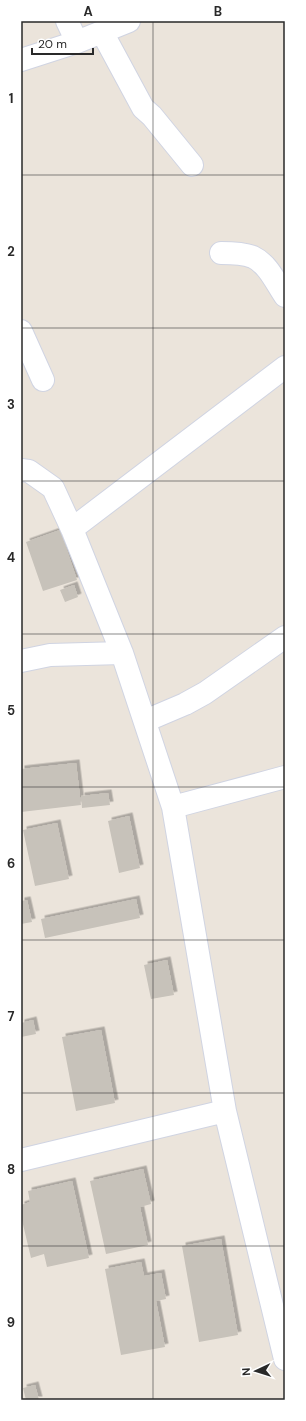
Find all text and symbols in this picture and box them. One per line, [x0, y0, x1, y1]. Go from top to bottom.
text: A [83, 3, 93, 20]
text: B [214, 3, 222, 20]
scale bar [32, 30, 93, 56]
text: 20 m [38, 36, 67, 52]
text: 1 [9, 90, 13, 107]
text: 2 [7, 243, 15, 260]
text: 3 [7, 396, 15, 413]
text: 4 [7, 549, 15, 566]
text: 5 [7, 702, 15, 719]
text: 6 [7, 855, 15, 872]
text: 7 [8, 1008, 15, 1025]
text: 8 [7, 1161, 15, 1178]
text: 9 [7, 1314, 15, 1331]
north arrow [236, 1351, 276, 1391]
text: N [239, 1367, 253, 1376]

